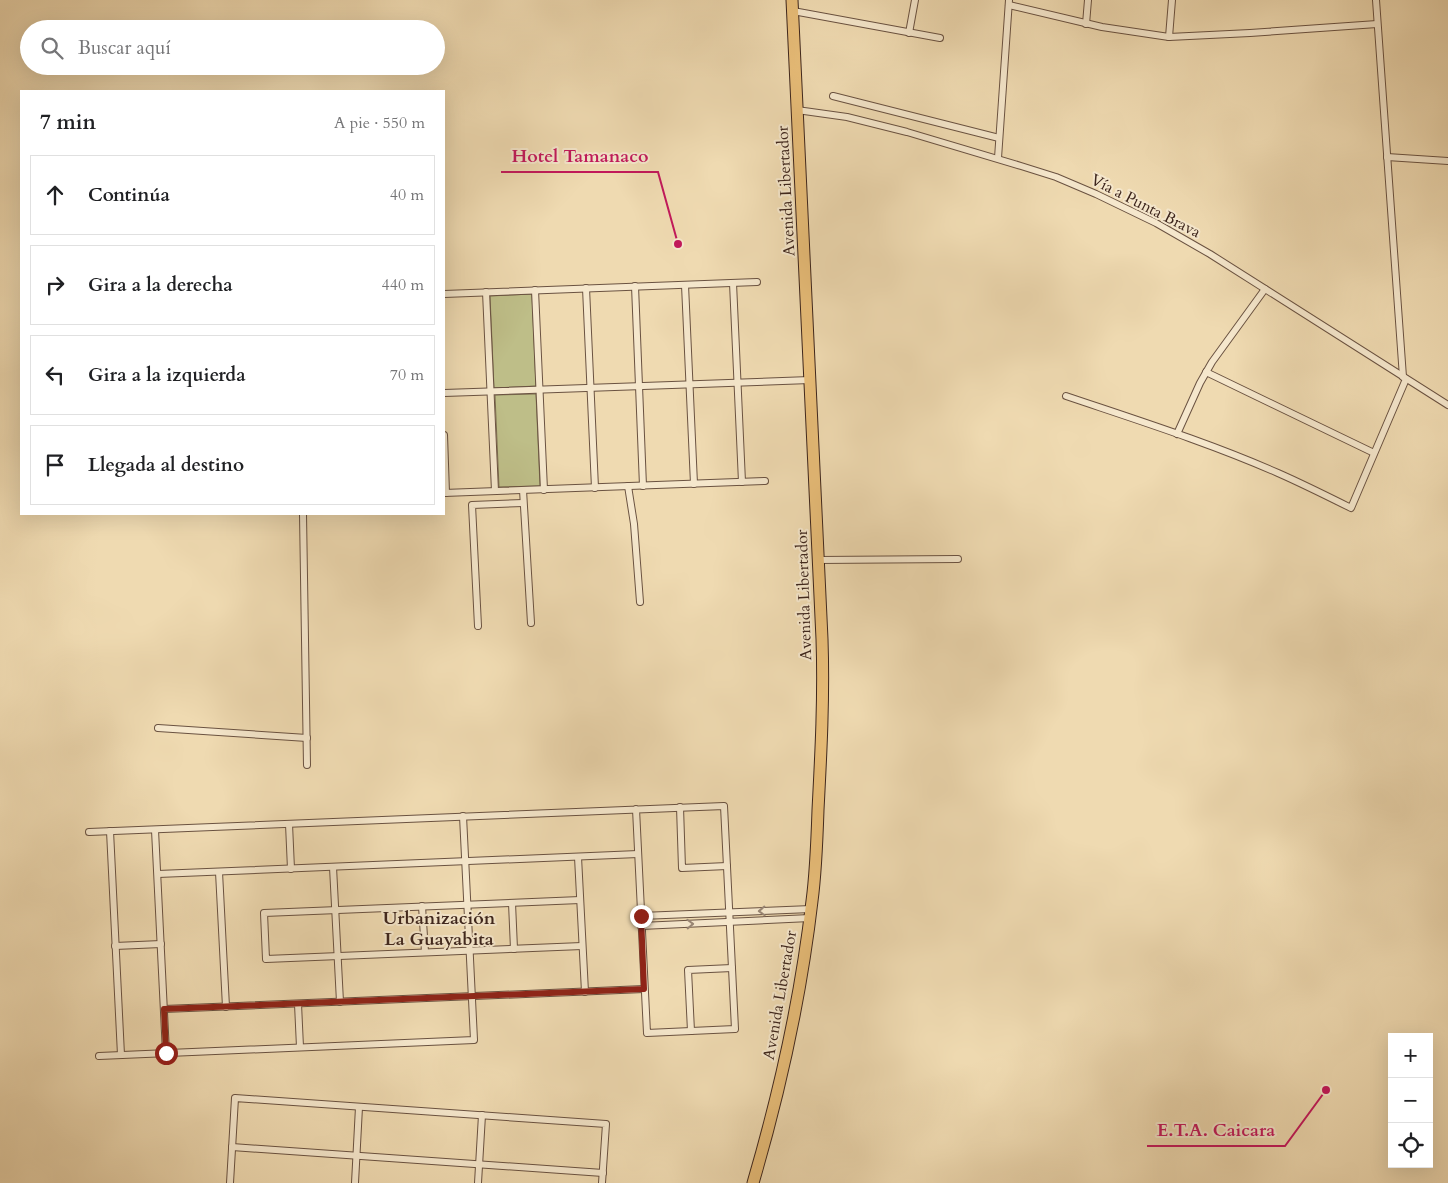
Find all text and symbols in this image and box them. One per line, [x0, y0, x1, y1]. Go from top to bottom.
search box [20, 20, 445, 75]
icon: search [38, 34, 66, 62]
text: Buscar aquí [78, 35, 171, 61]
text: 7 min [40, 108, 96, 137]
text: A pie · 550 m [334, 112, 425, 134]
street label: Avenida Libertador [772, 125, 800, 257]
callout: Hotel Tamanaco [501, 139, 658, 172]
text: Hotel Tamanaco [511, 144, 649, 169]
street label: Vía a Punta Brava [1087, 169, 1204, 243]
icon: ahead [41, 181, 69, 209]
text: Continúa [88, 182, 170, 208]
text: 40 m [390, 184, 424, 206]
icon: right [41, 271, 69, 299]
text: Gira a la derecha [88, 272, 233, 298]
text: 440 m [382, 274, 424, 296]
icon: left [41, 361, 69, 389]
text: Gira a la izquierda [88, 362, 246, 388]
text: 70 m [390, 364, 424, 386]
icon: arrive [41, 451, 69, 479]
text: Llegada al destino [88, 452, 244, 478]
street label: Avenida Libertador [791, 529, 817, 661]
route end [630, 905, 653, 928]
district label: Urbanización La Guayabita [383, 906, 496, 952]
one-way arrow [758, 906, 766, 916]
one-way arrow [686, 918, 694, 929]
street label: Avenida Libertador [758, 929, 802, 1062]
map controls [1388, 1033, 1433, 1168]
button: + [1388, 1033, 1433, 1078]
route start [155, 1042, 178, 1065]
button: − [1388, 1078, 1433, 1123]
callout: E.T.A. Caicara [1147, 1113, 1285, 1146]
text: E.T.A. Caicara [1157, 1118, 1275, 1143]
button: locate [1388, 1123, 1433, 1168]

